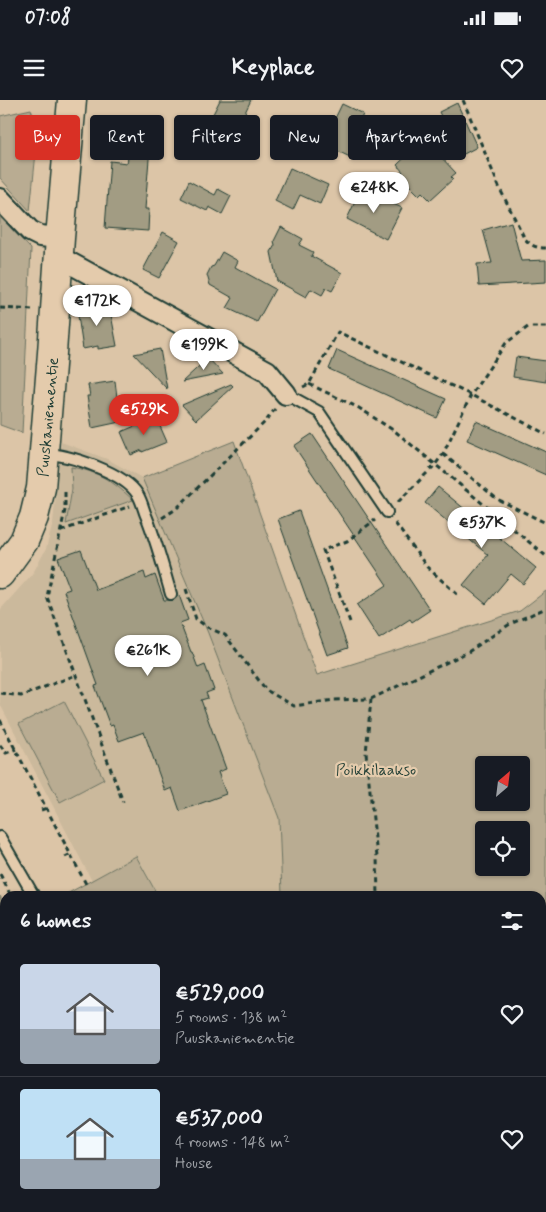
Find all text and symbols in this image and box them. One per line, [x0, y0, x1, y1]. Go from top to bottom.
text: 07:08 [25, 5, 71, 30]
icon: menu [20, 54, 48, 82]
text: Keyplace [232, 54, 314, 82]
icon: heart [498, 54, 526, 82]
chip: Buy [15, 115, 80, 160]
chip: Rent [90, 115, 164, 160]
chip: Filters [174, 115, 260, 160]
chip: New [270, 115, 338, 160]
chip: Apartment [348, 115, 466, 160]
pin: €248K [339, 172, 409, 214]
text: €248K [350, 177, 398, 198]
pin: €172K [62, 284, 132, 327]
text: €172K [74, 290, 120, 311]
pin: €199K [169, 328, 239, 371]
text: €199K [181, 334, 227, 355]
street label: Puuskaniementie [33, 356, 64, 478]
pin: €529K [109, 394, 179, 436]
text: €529K [120, 399, 168, 420]
pin: €537K [447, 506, 517, 549]
text: €537K [458, 512, 506, 533]
pin: €261K [113, 634, 183, 677]
text: €261K [126, 640, 170, 661]
north arrow [475, 756, 530, 811]
map controls [475, 756, 530, 876]
park label: Poikkilaakso [336, 760, 416, 781]
button: locate [475, 821, 530, 876]
text: 6 homes [20, 907, 91, 935]
icon: filters [498, 907, 526, 935]
text: €529,000 [175, 979, 264, 1007]
icon: home [60, 984, 120, 1044]
icon: heart [498, 1000, 526, 1028]
text: 5 rooms · 138 m² [175, 1007, 287, 1028]
text: Puuskaniementie [175, 1028, 295, 1049]
text: €537,000 [175, 1104, 263, 1132]
icon: home [60, 1109, 120, 1169]
icon: heart [498, 1125, 526, 1153]
text: 4 rooms · 148 m² [175, 1132, 290, 1153]
text: House [175, 1153, 213, 1174]

